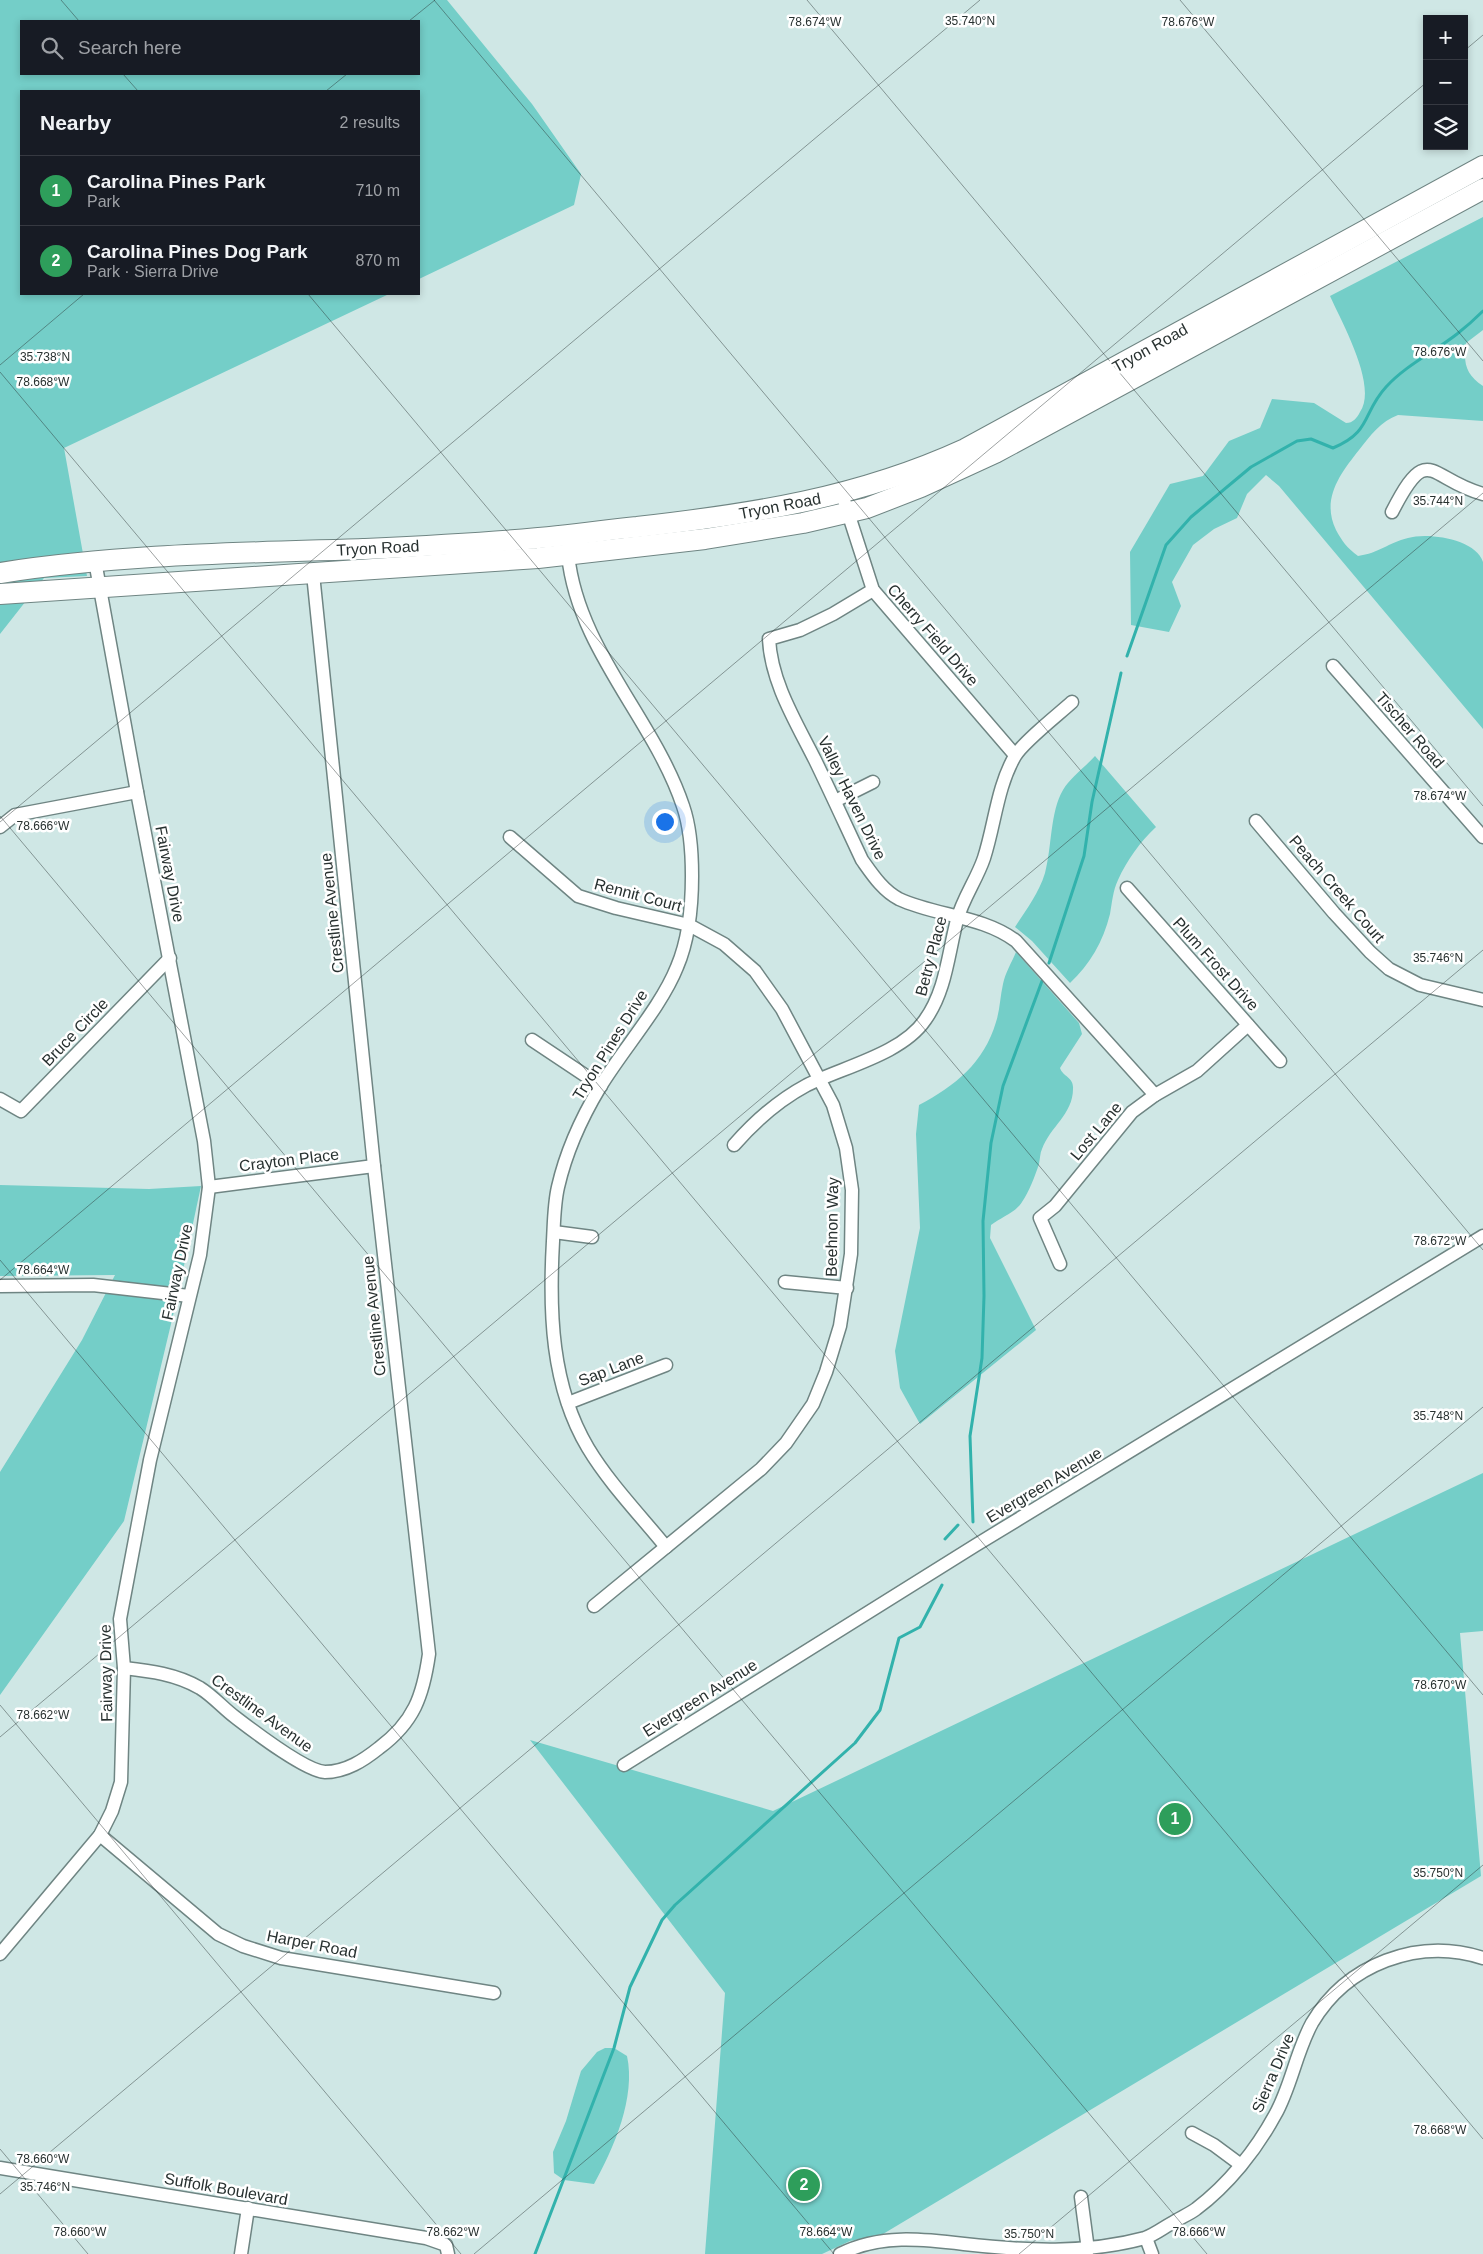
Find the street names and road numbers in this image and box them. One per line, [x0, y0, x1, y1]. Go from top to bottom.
street label: Tryon Road [1110, 320, 1190, 376]
street label: Tryon Road [738, 490, 822, 522]
street label: Tryon Road [336, 537, 420, 559]
street label: Cherry Field Drive [884, 581, 982, 689]
street label: Tischer Road [1373, 689, 1447, 771]
street label: Valley Haven Drive [815, 734, 889, 862]
street label: Fairway Drive [152, 824, 188, 924]
street label: Peach Creek Court [1286, 832, 1388, 946]
street label: Crestline Avenue [317, 852, 347, 974]
street label: Rennit Court [592, 875, 684, 915]
street label: Betry Place [912, 914, 950, 998]
street label: Plum Frost Drive [1170, 914, 1262, 1014]
street label: Tryon Pines Drive [569, 987, 651, 1103]
street label: Bruce Circle [39, 995, 111, 1069]
street label: Lost Lane [1067, 1099, 1125, 1163]
street label: Crayton Place [238, 1145, 340, 1175]
street label: Beehnon Way [823, 1177, 841, 1277]
street label: Fairway Drive [159, 1222, 196, 1322]
street label: Crestline Avenue [359, 1255, 389, 1377]
street label: Sap Lane [576, 1349, 646, 1389]
street label: Evergreen Avenue [983, 1444, 1105, 1526]
street label: Fairway Drive [97, 1624, 115, 1722]
street label: Evergreen Avenue [640, 1656, 760, 1740]
street label: Crestline Avenue [208, 1671, 316, 1755]
street label: Harper Road [265, 1927, 359, 1961]
street label: Sierra Drive [1249, 2031, 1297, 2115]
street label: Suffolk Boulevard [163, 2170, 289, 2208]

